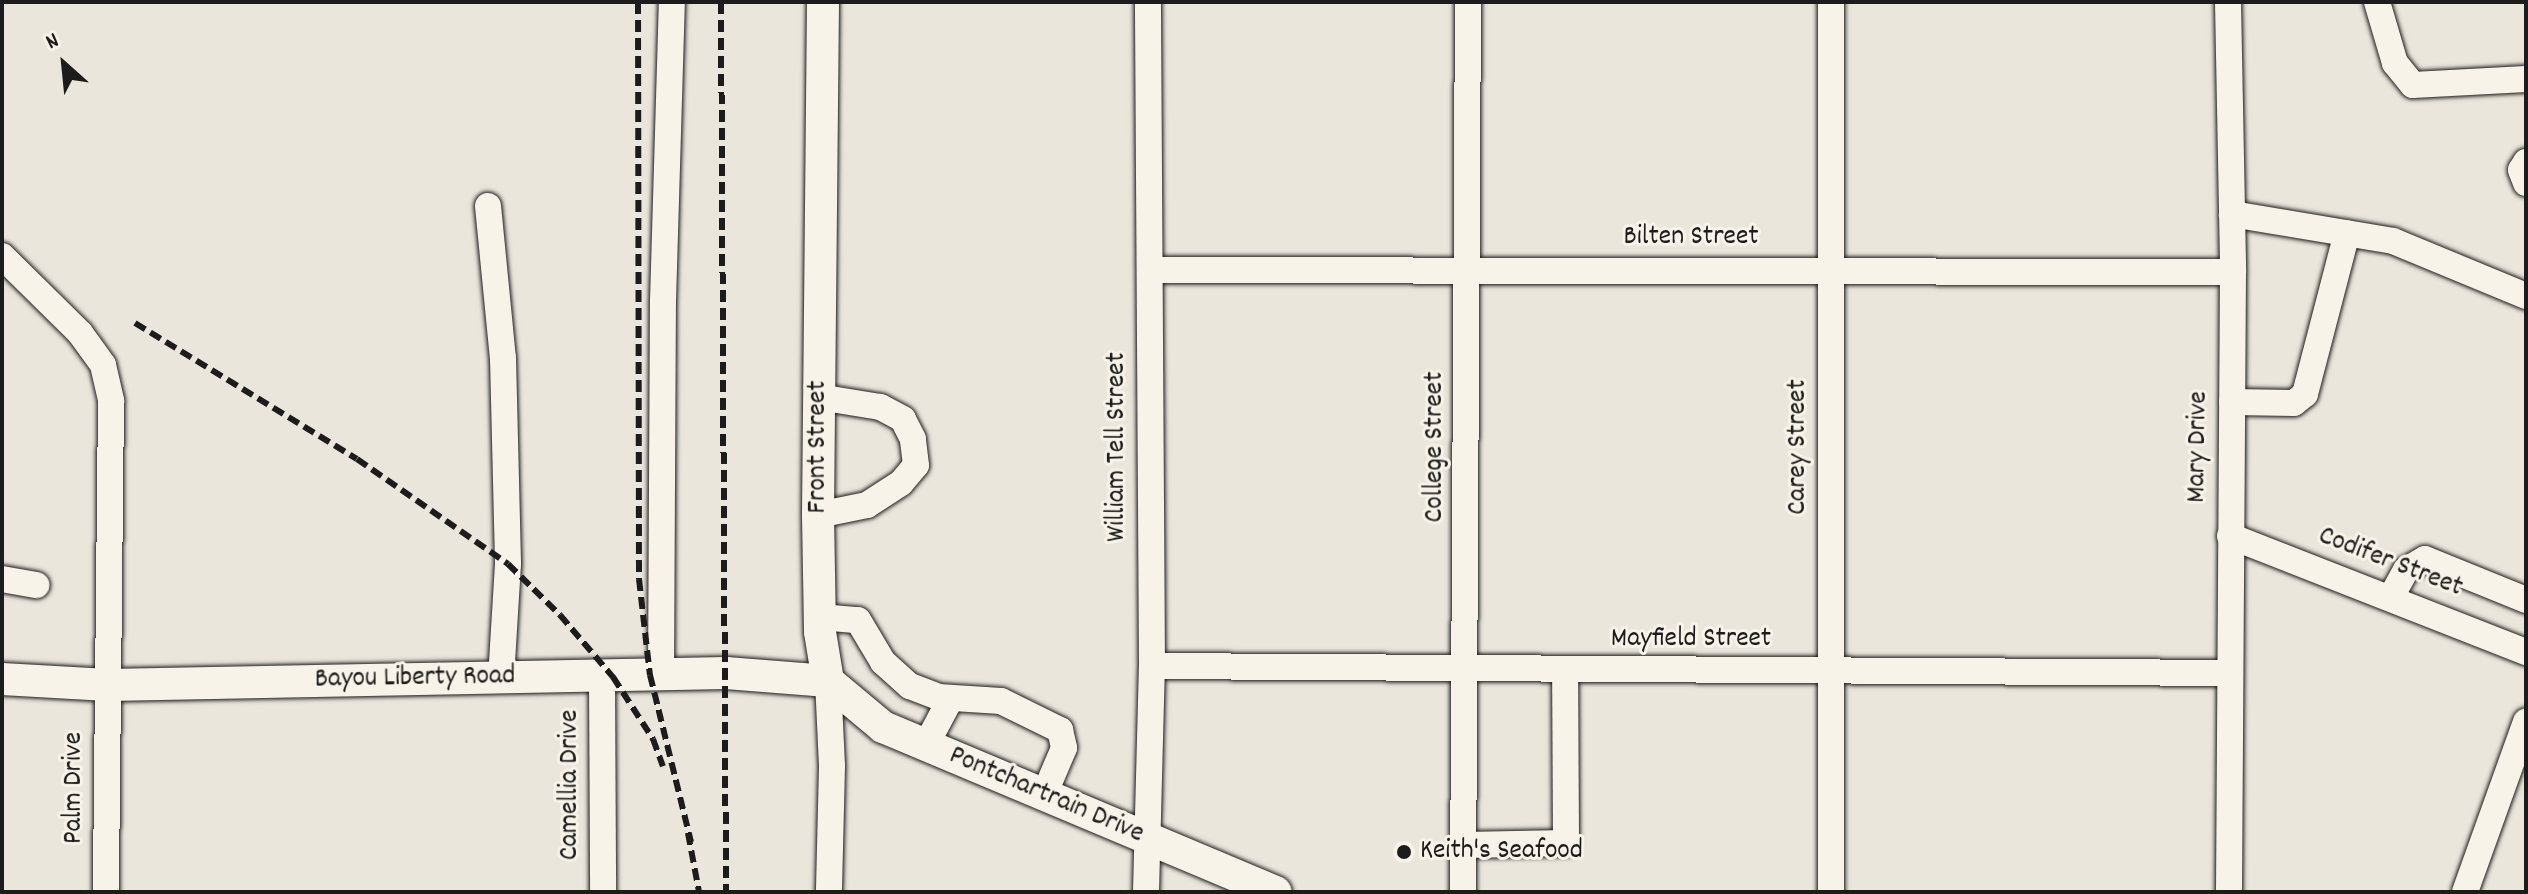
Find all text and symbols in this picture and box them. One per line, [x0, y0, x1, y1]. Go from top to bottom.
north arrow [24, 24, 104, 104]
text: N [41, 26, 65, 58]
street label: Bilten Street [1623, 221, 1759, 255]
street label: William Tell Street [1101, 352, 1135, 542]
street label: College Street [1419, 372, 1453, 522]
street label: Carey Street [1782, 379, 1816, 515]
street label: Front Street [802, 380, 836, 514]
street label: Mary Drive [2181, 391, 2217, 503]
street label: Codifer Street [2313, 520, 2467, 606]
street label: Mayfield Street [1611, 623, 1771, 657]
street label: Bayou Liberty Road [314, 660, 516, 698]
street label: Camellia Drive [554, 710, 588, 860]
street label: Palm Drive [58, 732, 92, 844]
street label: Pontchartrain Drive [944, 740, 1148, 852]
place label: Keith's Seafood [1420, 835, 1583, 869]
marker: Keith's Seafood [1395, 843, 1413, 861]

